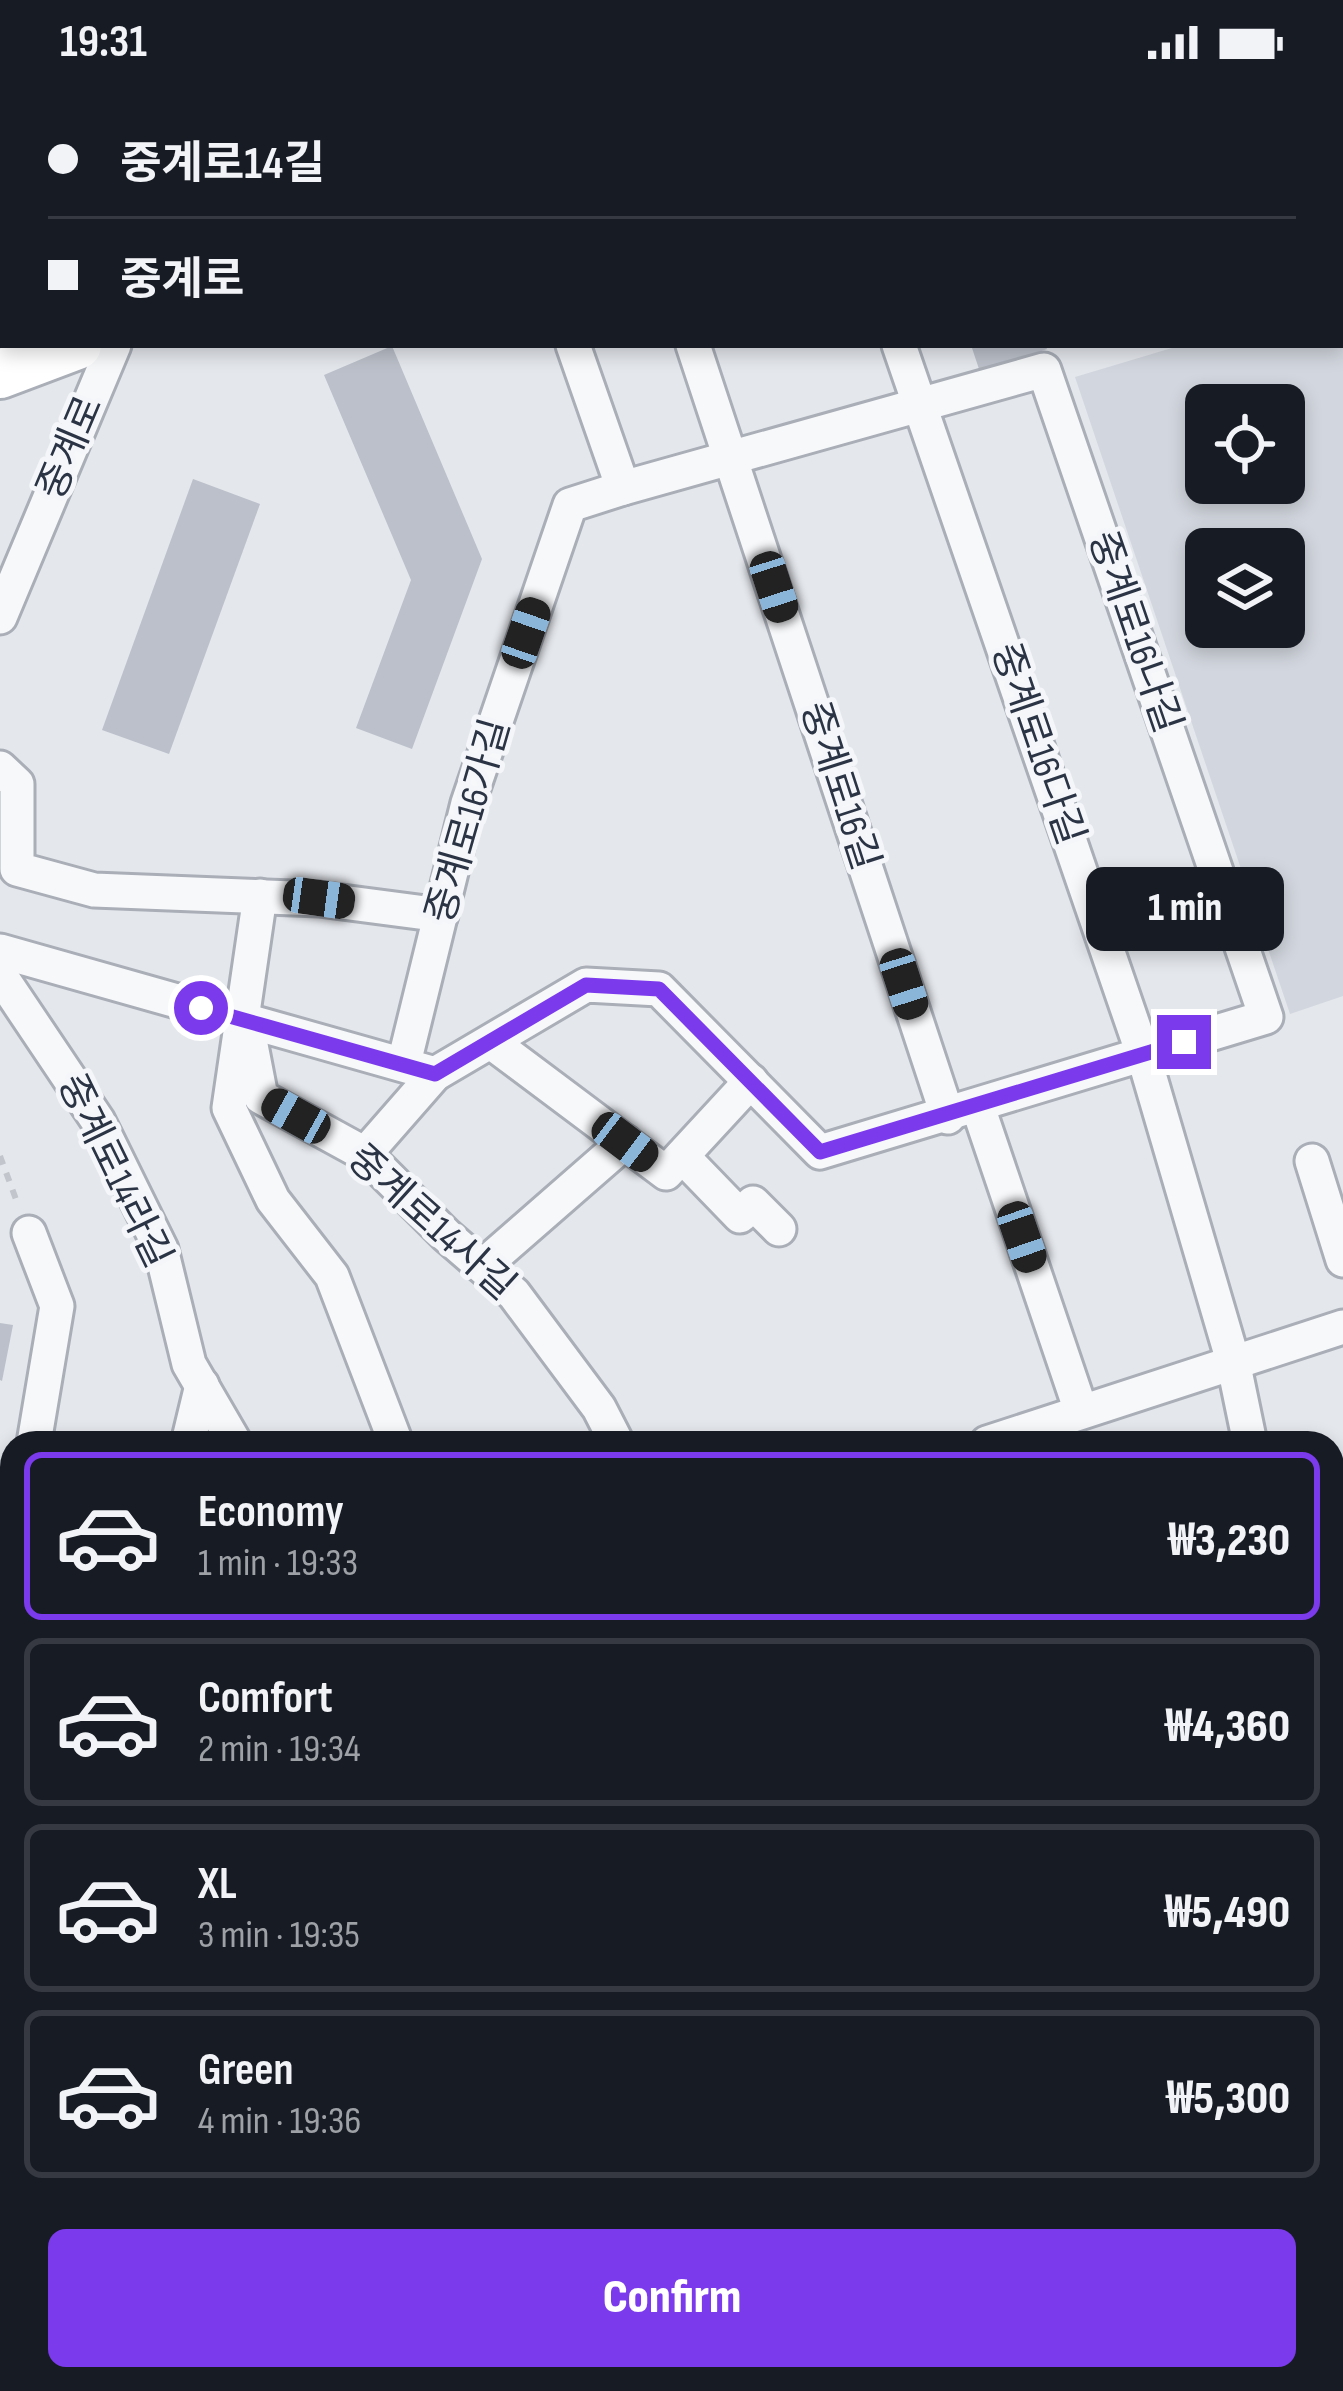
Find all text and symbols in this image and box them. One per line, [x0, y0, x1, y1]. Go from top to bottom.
text: 19:31 [60, 15, 147, 70]
text: 중계로14길 [120, 137, 325, 192]
text: 중계로 [120, 253, 244, 308]
map controls [1185, 384, 1305, 648]
button: locate [1185, 384, 1305, 504]
street label: 중계로 [28, 389, 114, 507]
street label: 중계로16나길 [1078, 525, 1190, 739]
button: layers [1185, 528, 1305, 648]
car [746, 547, 802, 627]
car [497, 593, 555, 673]
street label: 중계로16다길 [981, 637, 1093, 851]
street label: 중계로16길 [790, 696, 888, 876]
street label: 중계로16가길 [417, 714, 521, 928]
callout: 1 min [1085, 868, 1283, 952]
car [281, 875, 357, 921]
text: 1 min [1148, 885, 1222, 932]
car [876, 944, 932, 1024]
route start [174, 981, 228, 1035]
route end [1157, 1015, 1211, 1069]
street label: 중계로14라길 [47, 1067, 181, 1275]
car [256, 1083, 336, 1149]
car [585, 1106, 665, 1178]
street label: 중계로14사길 [337, 1135, 525, 1311]
car [993, 1197, 1051, 1277]
icon: car [54, 1482, 162, 1590]
text: Economy [198, 1485, 344, 1540]
text: ₩3,230 [1168, 1514, 1290, 1569]
text: 1 min · 19:33 [198, 1540, 358, 1587]
icon: car [54, 1668, 162, 1776]
text: Comfort [198, 1671, 333, 1726]
text: ₩4,360 [1165, 1700, 1290, 1755]
text: 2 min · 19:34 [198, 1726, 360, 1773]
icon: car [54, 1854, 162, 1962]
text: XL [198, 1857, 237, 1912]
text: ₩5,490 [1165, 1886, 1290, 1941]
text: 3 min · 19:35 [198, 1912, 360, 1959]
icon: car [54, 2040, 162, 2148]
text: Green [198, 2043, 294, 2098]
text: ₩5,300 [1166, 2072, 1290, 2127]
text: 4 min · 19:36 [198, 2098, 361, 2145]
button: Confirm [48, 2229, 1296, 2367]

